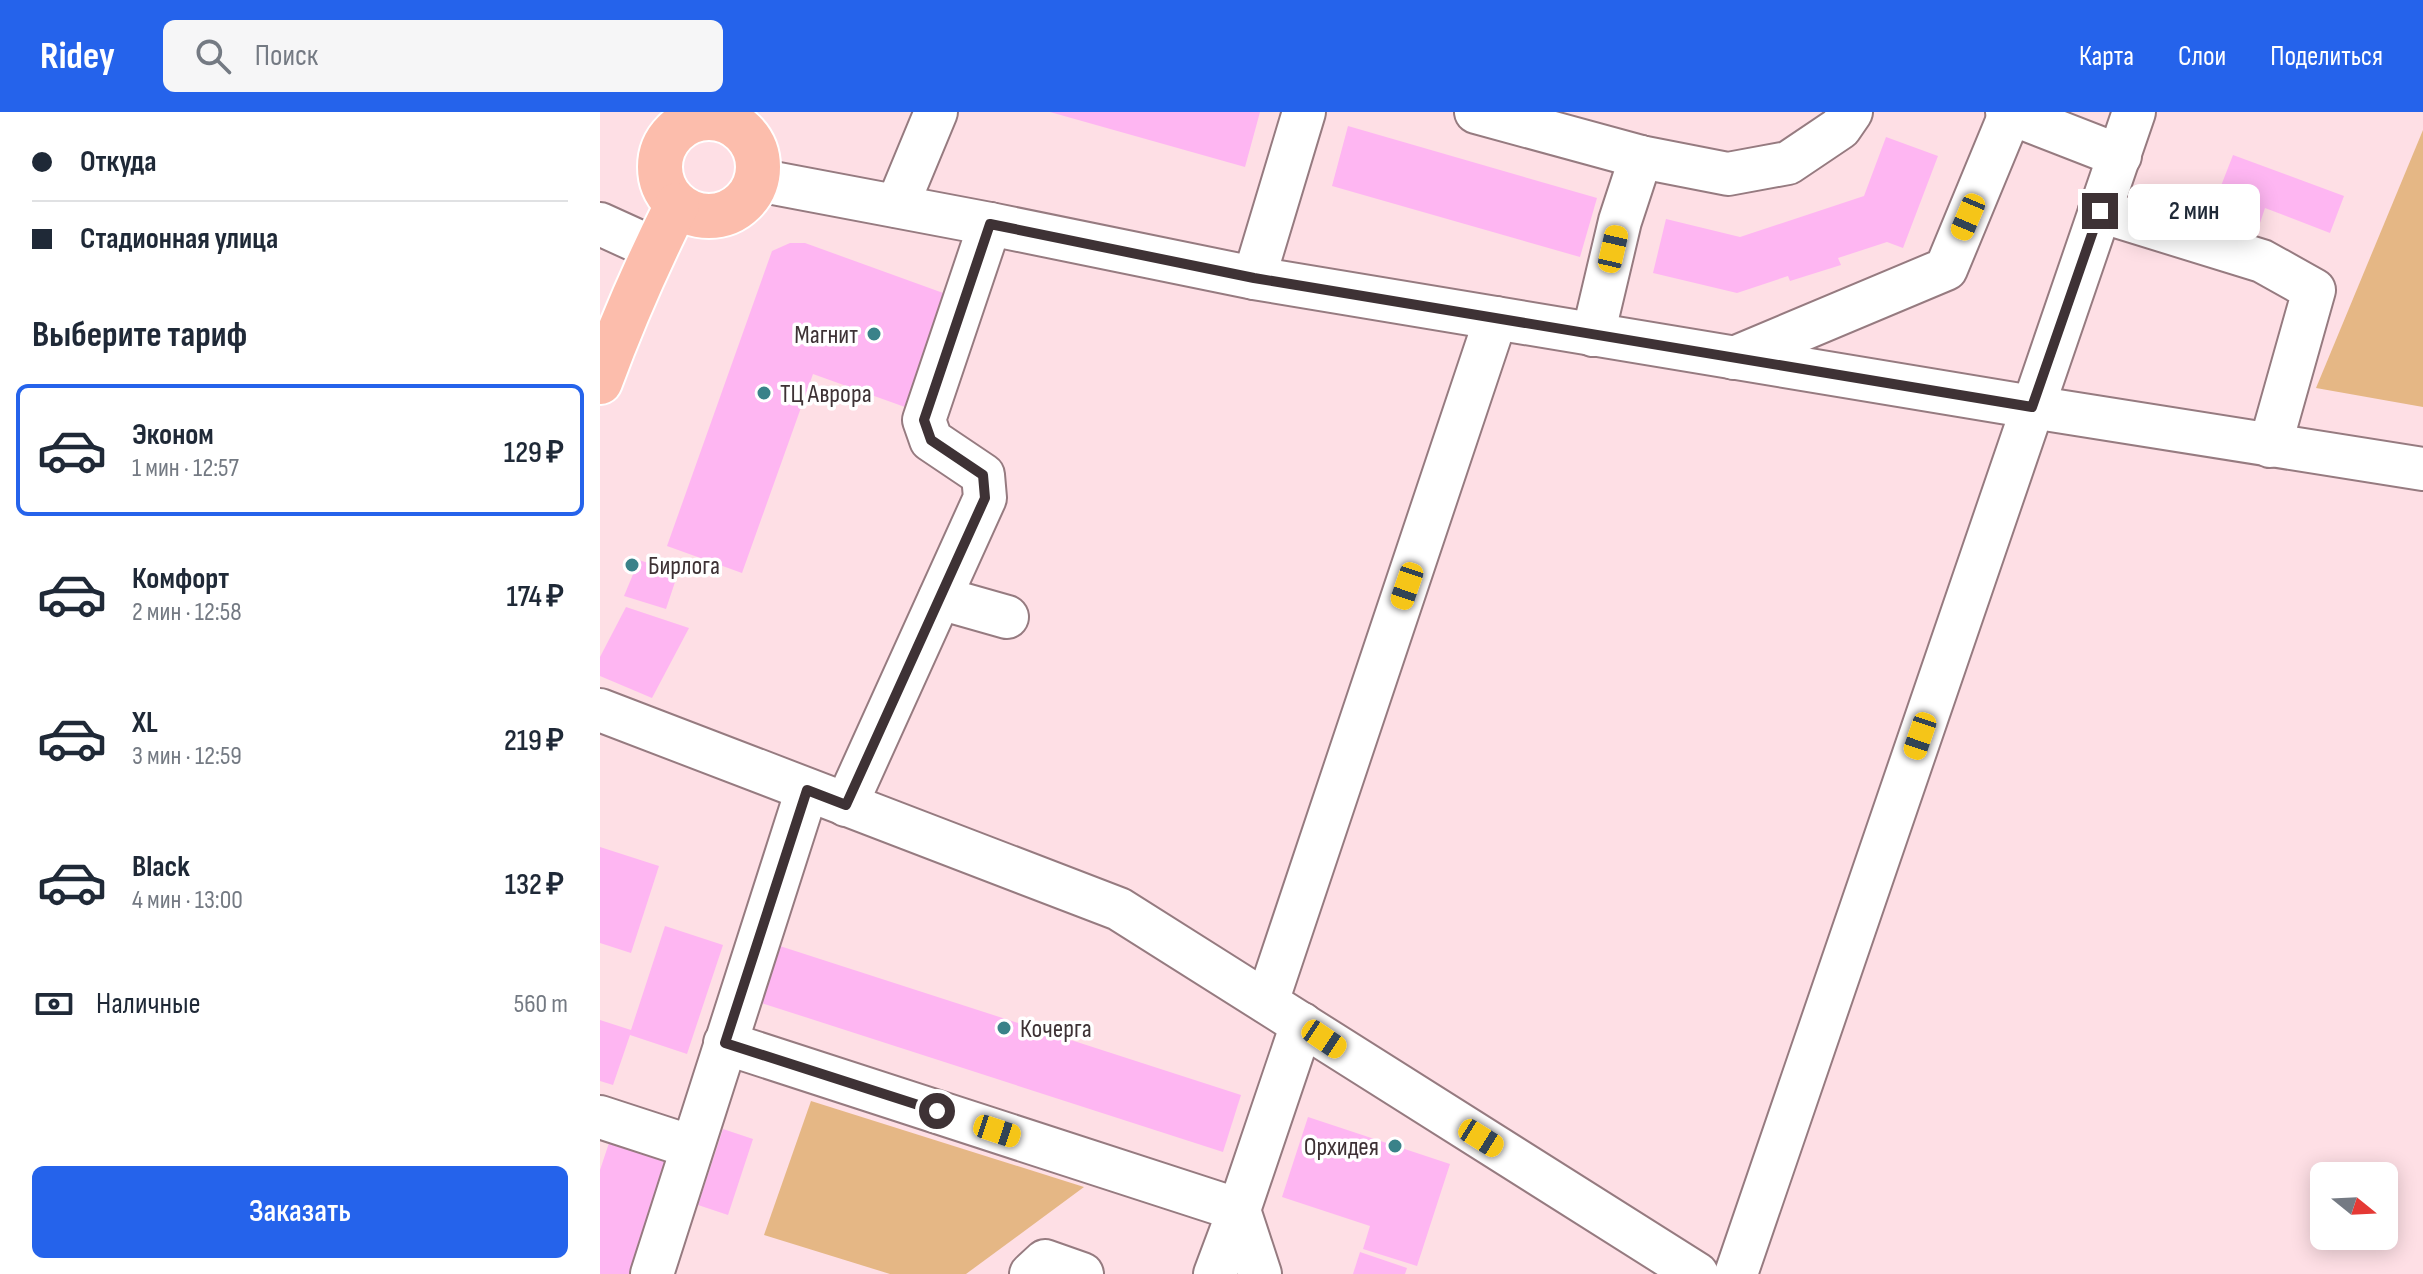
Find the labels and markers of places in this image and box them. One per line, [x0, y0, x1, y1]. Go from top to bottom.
place label: Магнит [794, 320, 858, 351]
marker: Магнит [865, 325, 883, 343]
place label: ТЦ Аврора [780, 379, 872, 410]
marker: ТЦ Аврора [755, 384, 773, 402]
place label: Бирлога [648, 551, 720, 582]
marker: Бирлога [623, 556, 641, 574]
place label: Кочерга [1020, 1014, 1092, 1045]
marker: Кочерга [995, 1019, 1013, 1037]
place label: Орхидея [1304, 1132, 1379, 1163]
marker: Орхидея [1386, 1137, 1404, 1155]

